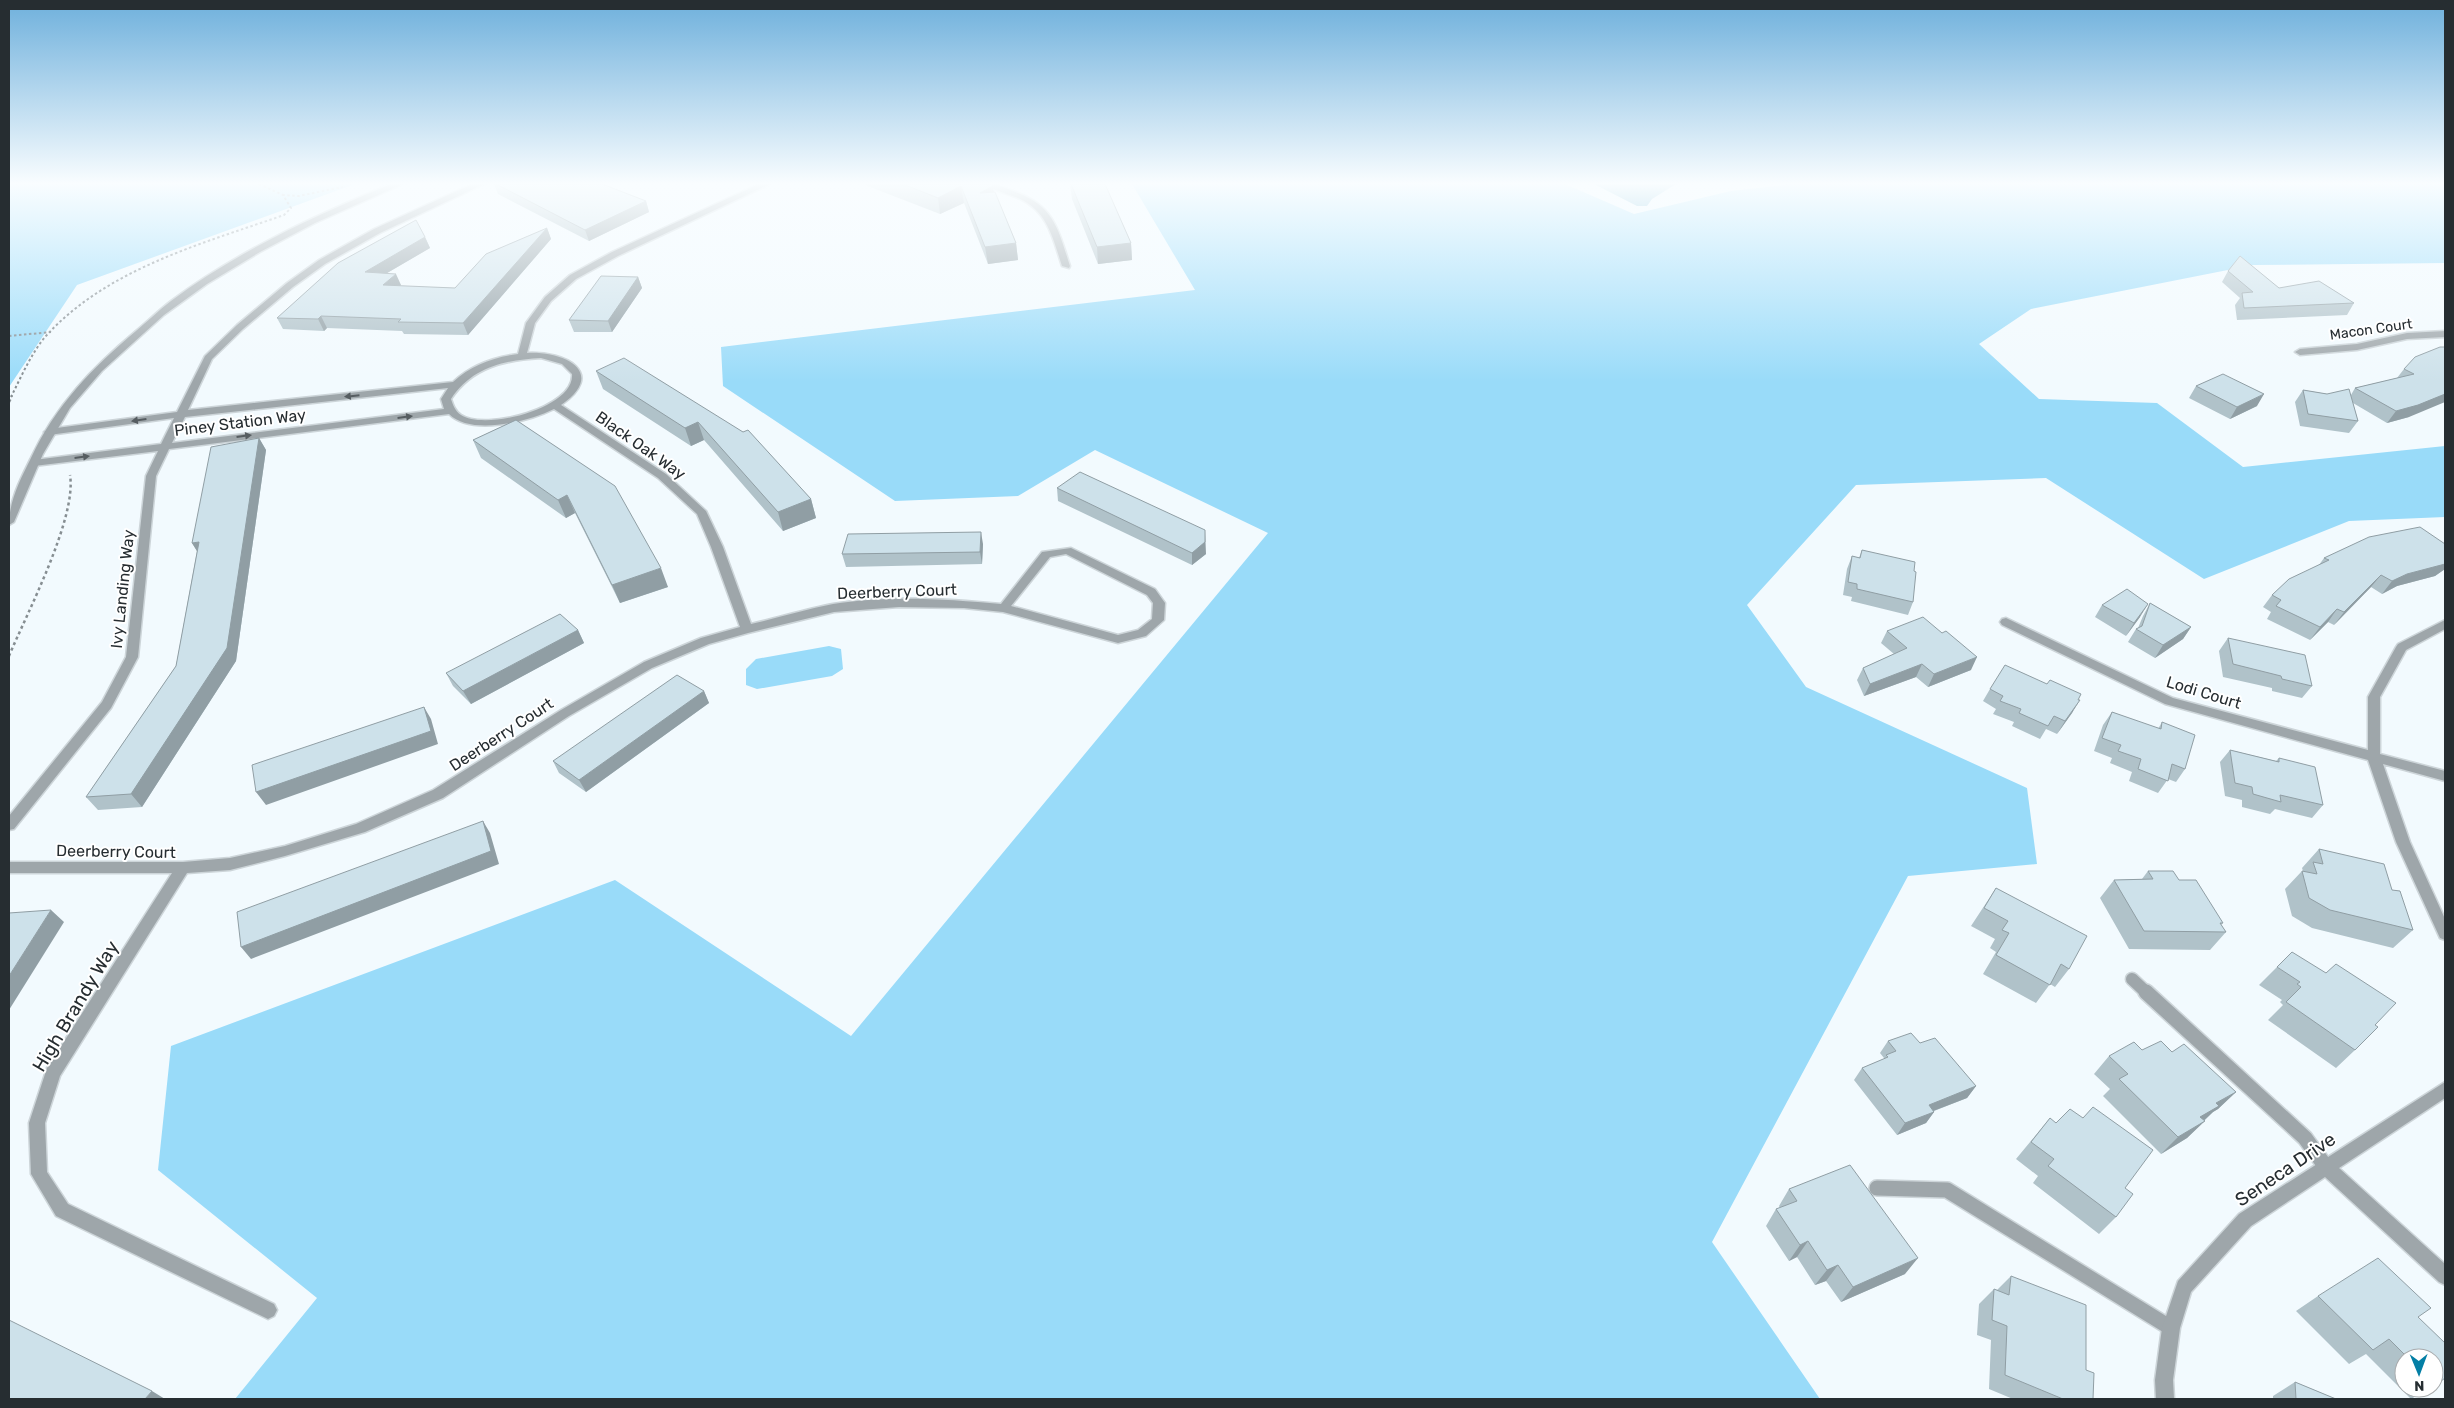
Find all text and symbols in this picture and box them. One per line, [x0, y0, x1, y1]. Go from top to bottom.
street label: Macon Court [2329, 315, 2414, 344]
one-way arrow [344, 392, 360, 400]
street label: Piney Station Way [173, 405, 307, 440]
street label: Black Oak Way [592, 407, 690, 484]
one-way arrow [397, 412, 413, 420]
one-way arrow [130, 416, 146, 424]
one-way arrow [236, 432, 252, 440]
one-way arrow [75, 453, 91, 461]
street label: Ivy Landing Way [107, 529, 138, 649]
street label: Deerberry Court [837, 580, 957, 603]
street label: Lodi Court [2164, 672, 2244, 713]
street label: Deerberry Court [446, 694, 557, 775]
street label: Deerberry Court [56, 841, 176, 862]
street label: High Brandy Way [27, 937, 124, 1076]
street label: Seneca Drive [2231, 1127, 2340, 1211]
north arrow [2394, 1348, 2444, 1398]
text: N [2414, 1377, 2424, 1394]

